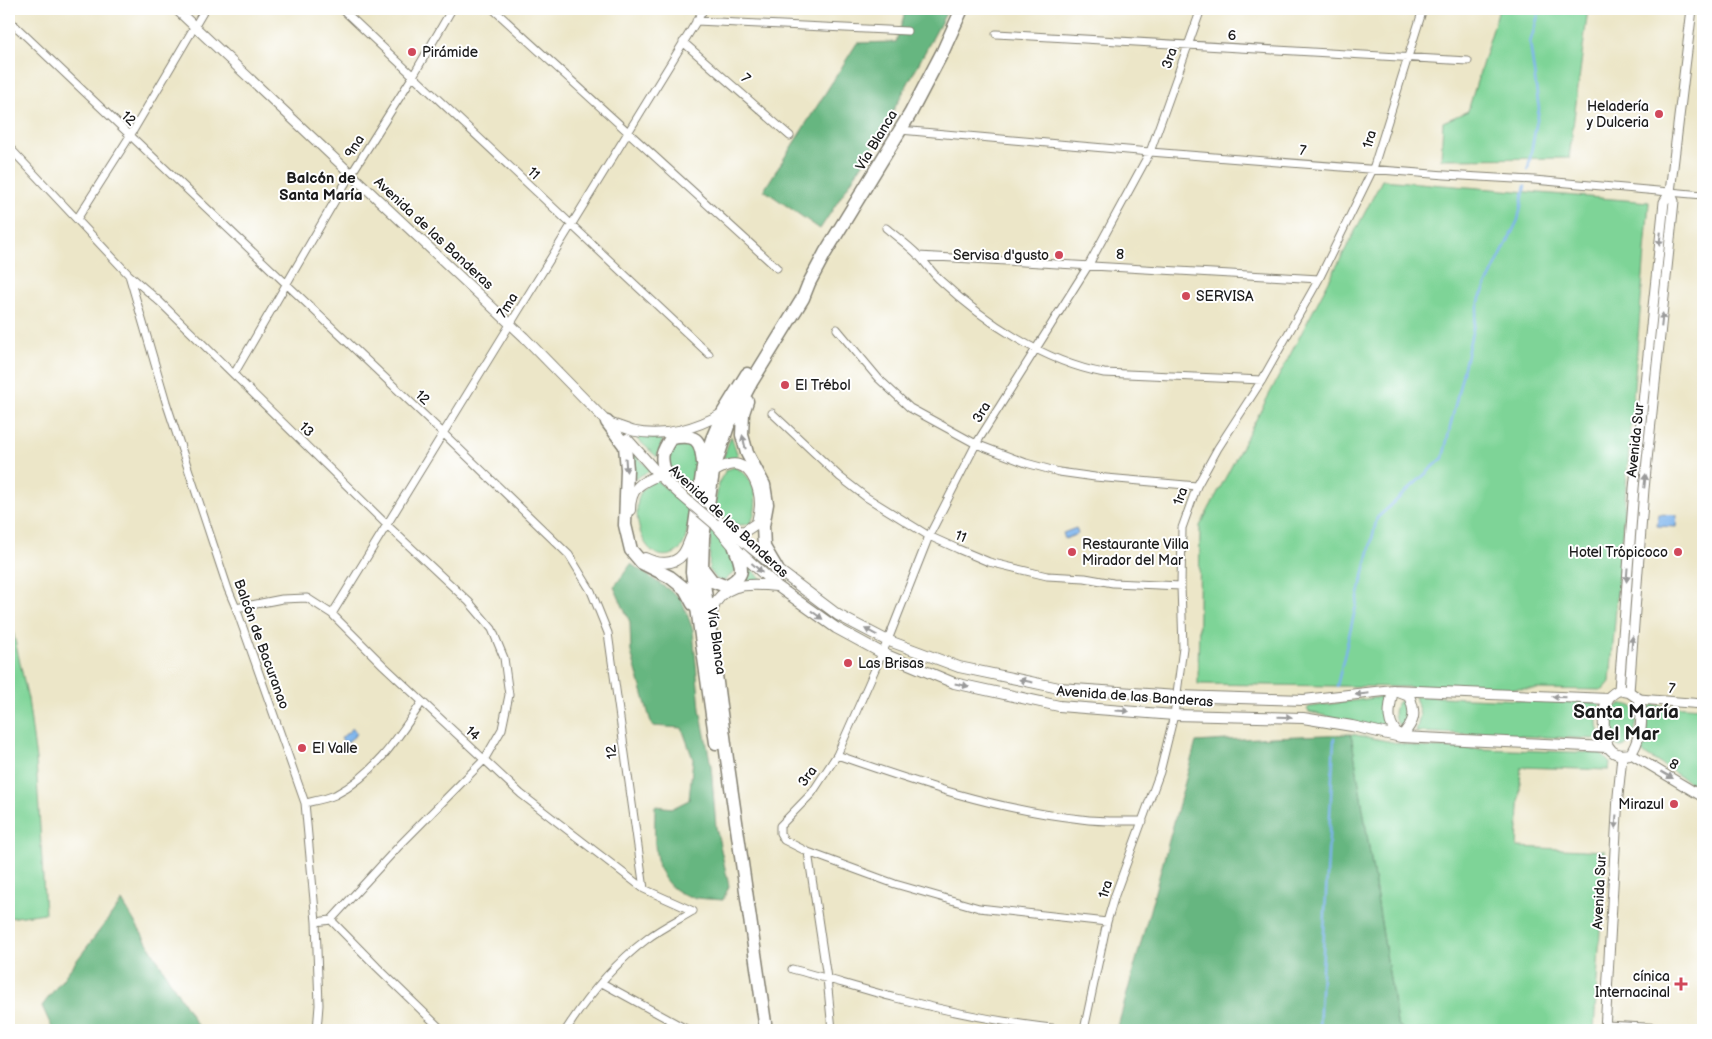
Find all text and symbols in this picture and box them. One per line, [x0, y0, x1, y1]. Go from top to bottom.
street label: 6 [1227, 27, 1237, 44]
place label: Pirámide [422, 44, 478, 61]
street label: 3ra [1158, 45, 1181, 71]
marker: Pirámide [406, 46, 418, 58]
street label: 7 [738, 70, 754, 87]
place label: Heladería y Dulceria [1586, 98, 1649, 131]
street label: 12 [118, 107, 140, 130]
street label: Vía Blanca [852, 107, 901, 174]
marker: Heladería y Dulceria [1653, 108, 1665, 120]
street label: 1ra [1359, 128, 1380, 150]
street label: 9na [341, 132, 368, 161]
street label: 7 [1299, 142, 1307, 159]
street label: 11 [524, 163, 543, 183]
district label: Balcón de Santa María [279, 169, 363, 205]
street label: Avenida de las Banderas [370, 174, 497, 293]
one-way arrow [1656, 231, 1664, 247]
street label: 8 [1115, 246, 1124, 263]
place label: Servisa d'gusto [953, 247, 1049, 264]
marker: Servisa d'gusto [1053, 249, 1065, 261]
place label: SERVISA [1196, 288, 1254, 305]
street label: 7ma [493, 290, 522, 321]
marker: SERVISA [1180, 290, 1192, 302]
one-way arrow [1658, 312, 1666, 328]
place label: El Trébol [795, 377, 851, 394]
marker: El Trébol [779, 379, 791, 391]
street label: 12 [412, 386, 434, 409]
street label: 3ra [969, 399, 994, 426]
street label: Avenida Sur [1623, 401, 1648, 478]
street label: 13 [296, 418, 318, 440]
one-way arrow [740, 434, 748, 449]
one-way arrow [623, 457, 631, 473]
street label: Avenida de las Banderas [665, 462, 792, 581]
one-way arrow [1641, 473, 1649, 489]
street label: 1ra [1169, 485, 1192, 508]
street label: 11 [952, 527, 969, 546]
place label: Restaurante Villa Mirador del Mar [1082, 536, 1189, 569]
place label: Hotel Trópicoco [1569, 544, 1668, 561]
marker: Restaurante Villa Mirador del Mar [1066, 546, 1078, 558]
marker: Hotel Trópicoco [1672, 546, 1684, 558]
one-way arrow [751, 562, 763, 574]
one-way arrow [1623, 567, 1631, 583]
street label: Balcón de Bacuranao [230, 577, 293, 711]
street label: Vía Blanca [703, 606, 730, 676]
one-way arrow [810, 609, 823, 620]
one-way arrow [864, 628, 879, 636]
one-way arrow [1628, 635, 1636, 651]
place label: Las Brisas [858, 655, 924, 672]
marker: Las Brisas [842, 657, 854, 669]
one-way arrow [1018, 677, 1033, 685]
street label: 7 [1668, 680, 1676, 697]
one-way arrow [955, 681, 970, 689]
street label: Avenida de las Banderas [1056, 683, 1214, 710]
one-way arrow [1354, 690, 1370, 698]
one-way arrow [1551, 693, 1567, 701]
district label: Santa María del Mar [1573, 701, 1679, 746]
one-way arrow [1115, 707, 1131, 715]
one-way arrow [1277, 713, 1293, 721]
street label: 14 [462, 722, 484, 745]
place label: El Valle [312, 740, 358, 757]
marker: El Valle [296, 742, 308, 754]
street label: 12 [602, 743, 621, 760]
street label: 8 [1666, 755, 1682, 774]
street label: 3ra [794, 763, 821, 790]
one-way arrow [1661, 771, 1674, 780]
place label: Mirazul [1618, 796, 1664, 813]
marker: Mirazul [1668, 798, 1680, 810]
one-way arrow [1612, 814, 1620, 830]
street label: Avenida Sur [1589, 853, 1610, 930]
street label: 1ra [1095, 878, 1116, 900]
place label: cínica Internacinal [1595, 968, 1670, 1001]
marker: cínica Internacinal [1674, 977, 1688, 991]

